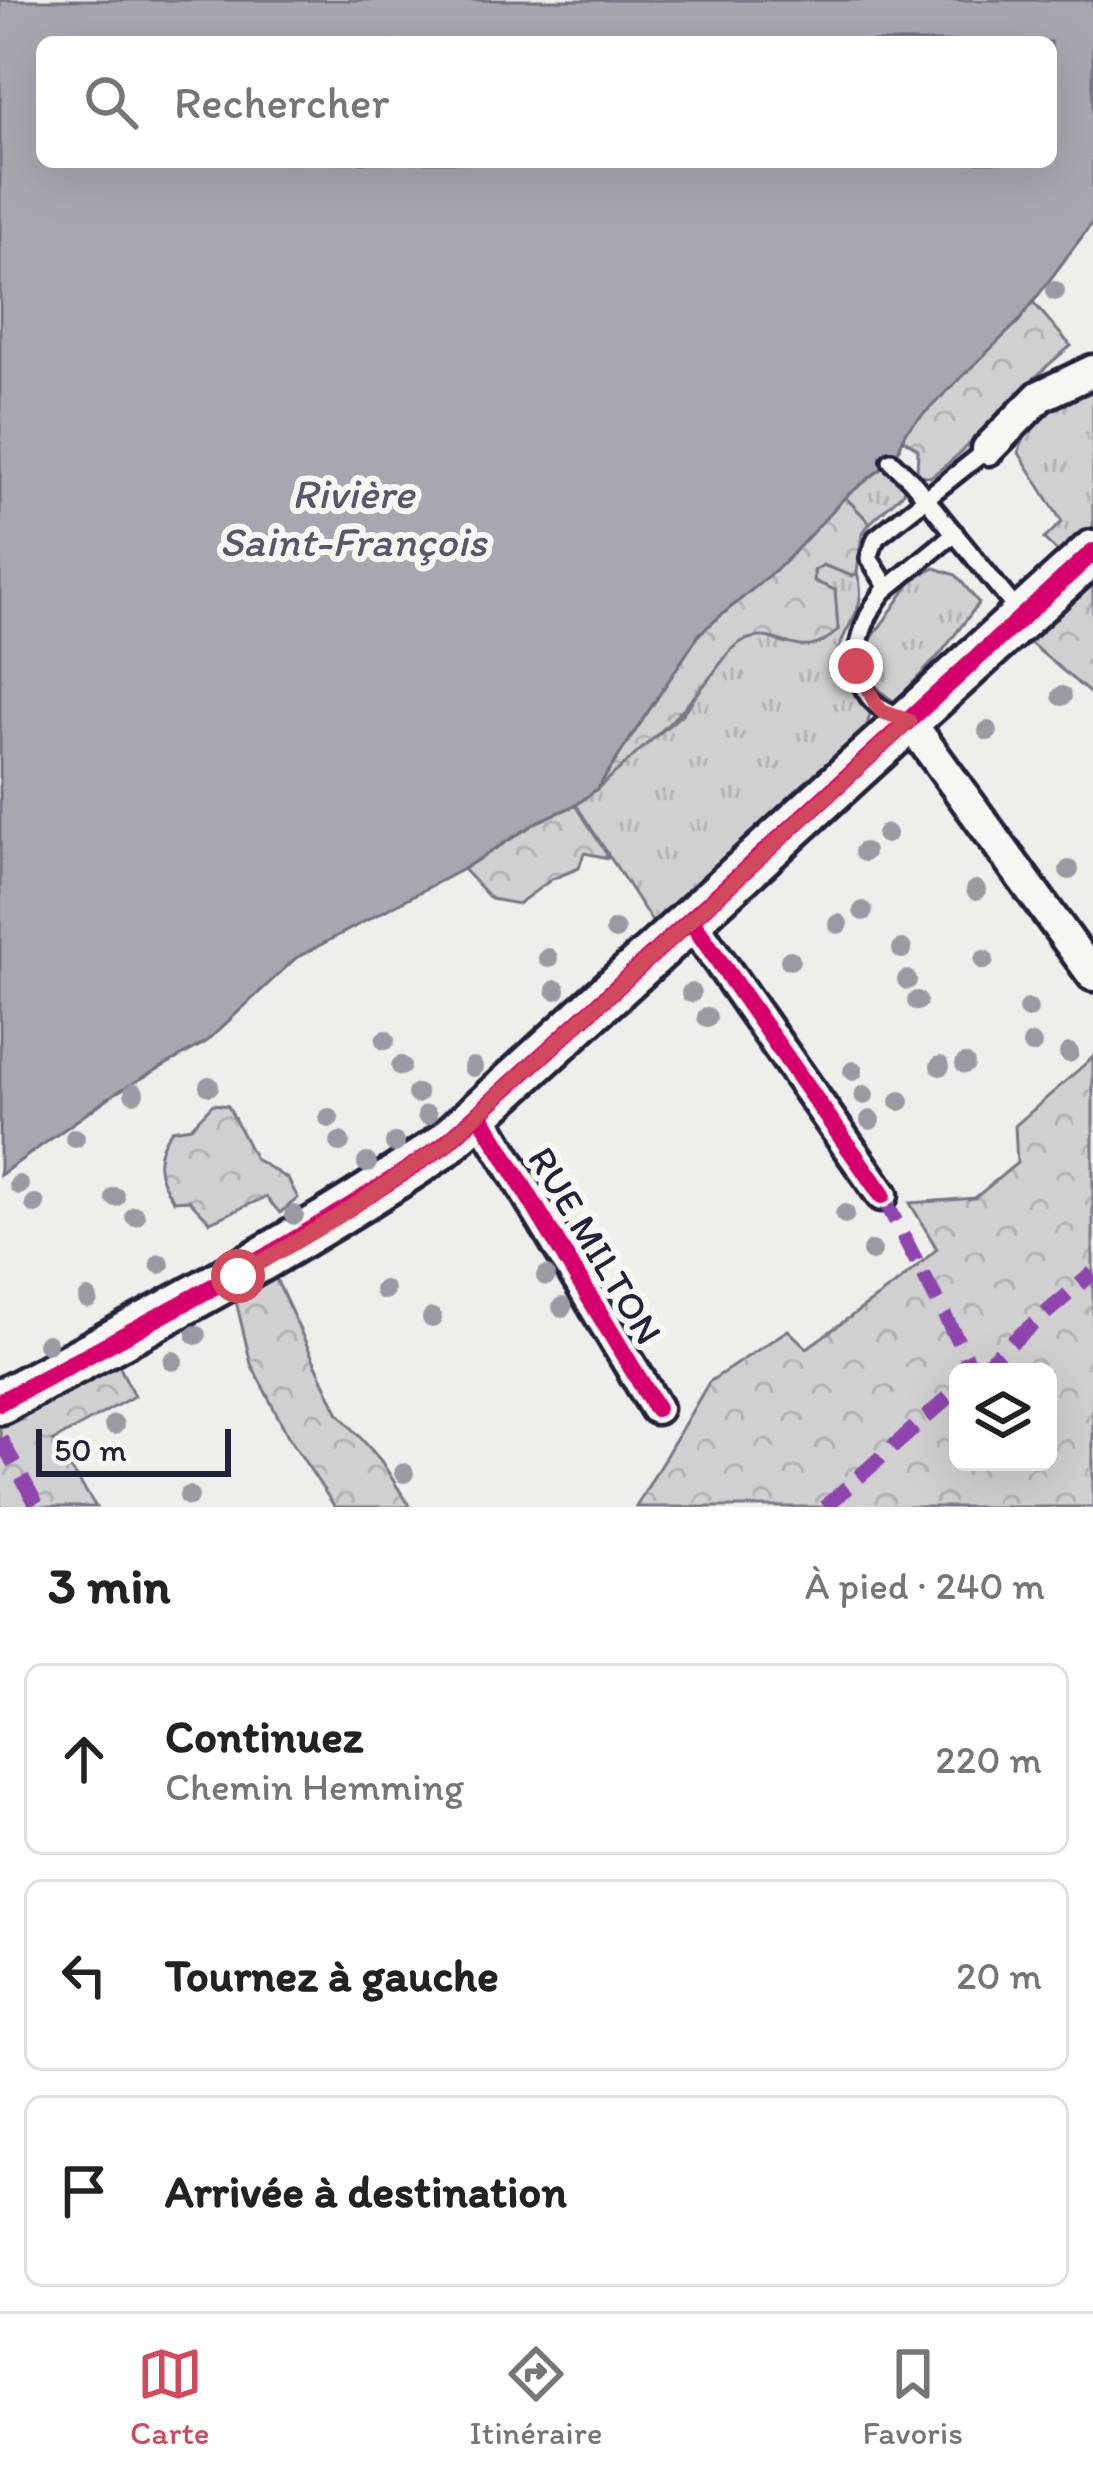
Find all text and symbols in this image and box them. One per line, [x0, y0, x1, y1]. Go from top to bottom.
search box [36, 36, 1057, 168]
icon: search [78, 69, 144, 135]
text: Rechercher [174, 75, 389, 129]
water label: Rivière Saint-François [219, 468, 489, 567]
route end [829, 639, 883, 693]
street label: RUE MILTON [518, 1138, 673, 1352]
route start [211, 1249, 265, 1303]
map controls [949, 1363, 1057, 1471]
button: layers [949, 1363, 1057, 1471]
scale bar [36, 1423, 231, 1476]
text: 50 m [54, 1430, 127, 1469]
text: 3 min [48, 1555, 170, 1616]
text: À pied · 240 m [805, 1562, 1045, 1609]
text: Continuez [165, 1709, 363, 1763]
icon: ahead [51, 1726, 117, 1792]
text: 220 m [935, 1736, 1042, 1783]
text: Chemin Hemming [165, 1763, 464, 1810]
icon: left [51, 1942, 117, 2008]
text: Tournez à gauche [165, 1948, 499, 2002]
text: 20 m [956, 1952, 1042, 1999]
icon: arrive [51, 2158, 117, 2224]
text: Arrivée à destination [165, 2164, 567, 2218]
tab: Carte [130, 2341, 210, 2452]
tab: Itinéraire [469, 2341, 603, 2452]
tab: Favoris [862, 2341, 963, 2452]

